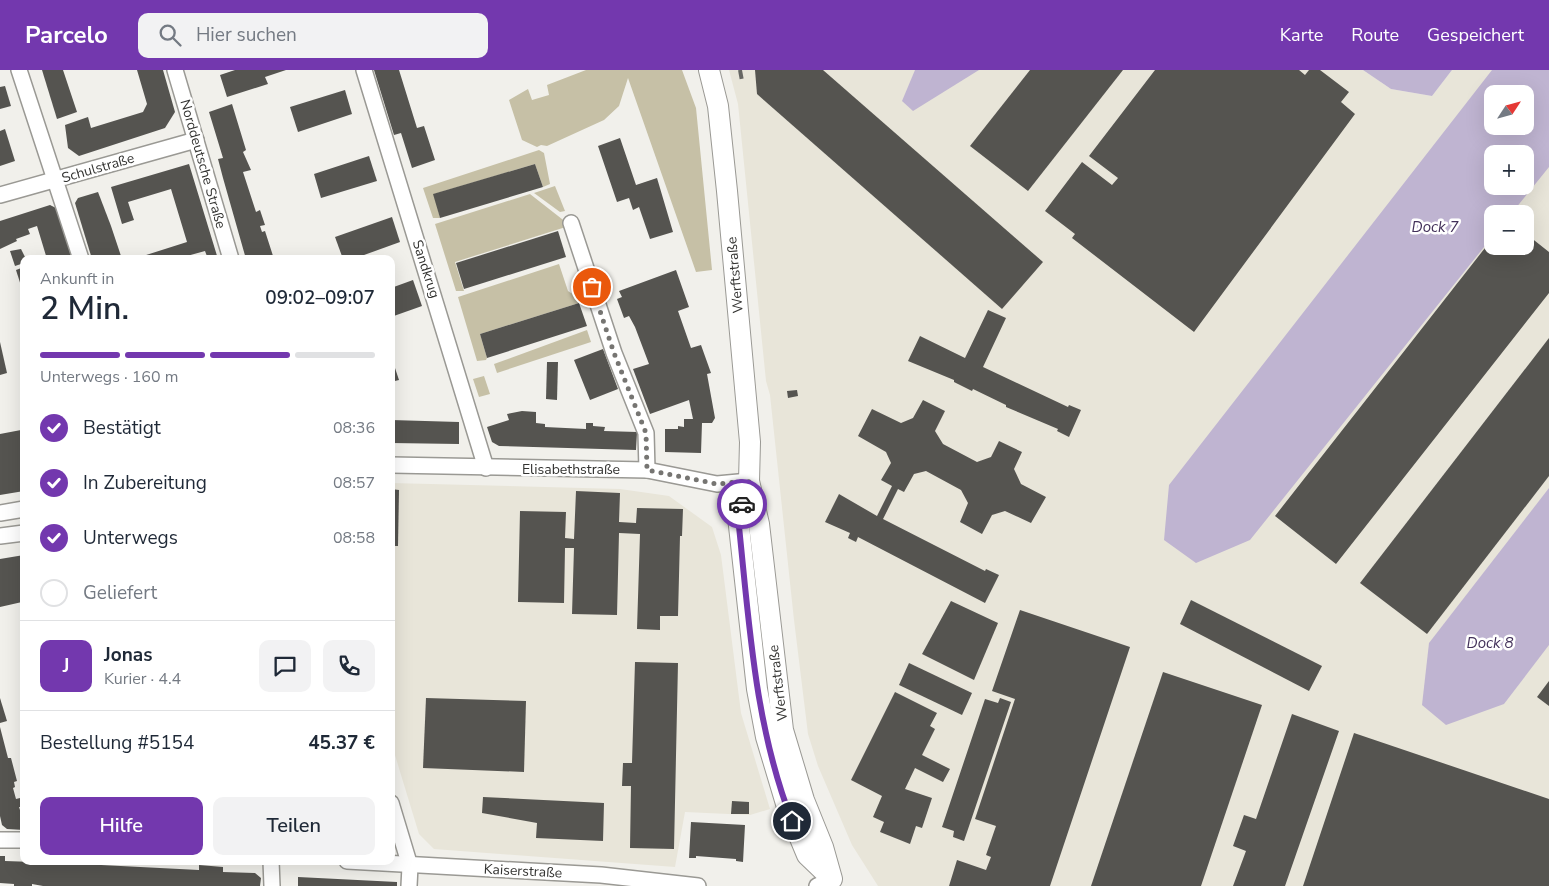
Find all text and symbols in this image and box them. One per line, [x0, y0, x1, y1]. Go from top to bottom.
search box [138, 13, 488, 58]
text: Parcelo [25, 19, 108, 51]
icon: search [156, 21, 184, 49]
text: Hier suchen [196, 22, 297, 48]
text: Karte [1280, 23, 1323, 47]
text: Route [1351, 23, 1399, 47]
text: Gespeichert [1427, 23, 1524, 47]
north arrow [1484, 85, 1534, 135]
map controls [1484, 85, 1534, 255]
street label: Norddeutsche Straße [175, 97, 231, 231]
button: + [1484, 145, 1534, 195]
street label: Schulstraße [59, 149, 137, 187]
button: − [1484, 205, 1534, 255]
water label: Dock 7 [1412, 217, 1459, 237]
street label: Werftstraße [722, 236, 748, 314]
street label: Sandkrug [408, 237, 444, 301]
pin [571, 266, 613, 308]
text: Ankunft in [40, 268, 114, 290]
icon: bag [578, 273, 606, 301]
text: 09:02–09:07 [265, 285, 375, 311]
text: 2 Min. [40, 287, 129, 330]
text: Unterwegs · 160 m [40, 366, 178, 388]
icon: check [40, 414, 68, 442]
text: Bestätigt [83, 415, 161, 441]
text: 08:36 [333, 417, 375, 439]
street label: Elisabethstraße [522, 460, 620, 479]
icon: check [40, 469, 68, 497]
text: In Zubereitung [83, 470, 207, 496]
text: 08:57 [333, 472, 375, 494]
courier [717, 479, 767, 529]
icon: car [728, 490, 756, 518]
icon: check [40, 524, 68, 552]
text: Unterwegs [83, 525, 178, 551]
text: 08:58 [333, 527, 375, 549]
text: Geliefert [83, 580, 157, 606]
water label: Dock 8 [1467, 633, 1513, 653]
button: chat [259, 640, 311, 692]
button: phone [323, 640, 375, 692]
text: Jonas [104, 642, 152, 668]
street label: Werftstraße [764, 644, 792, 722]
text: J [63, 653, 69, 679]
text: Kurier · 4.4 [104, 668, 181, 690]
text: Bestellung #5154 [40, 730, 194, 756]
text: 45.37 € [308, 730, 375, 756]
button: Hilfe [40, 797, 203, 855]
button: Teilen [213, 797, 375, 855]
pin [771, 800, 813, 842]
icon: home [778, 807, 806, 835]
street label: Kaiserstraße [483, 859, 563, 883]

